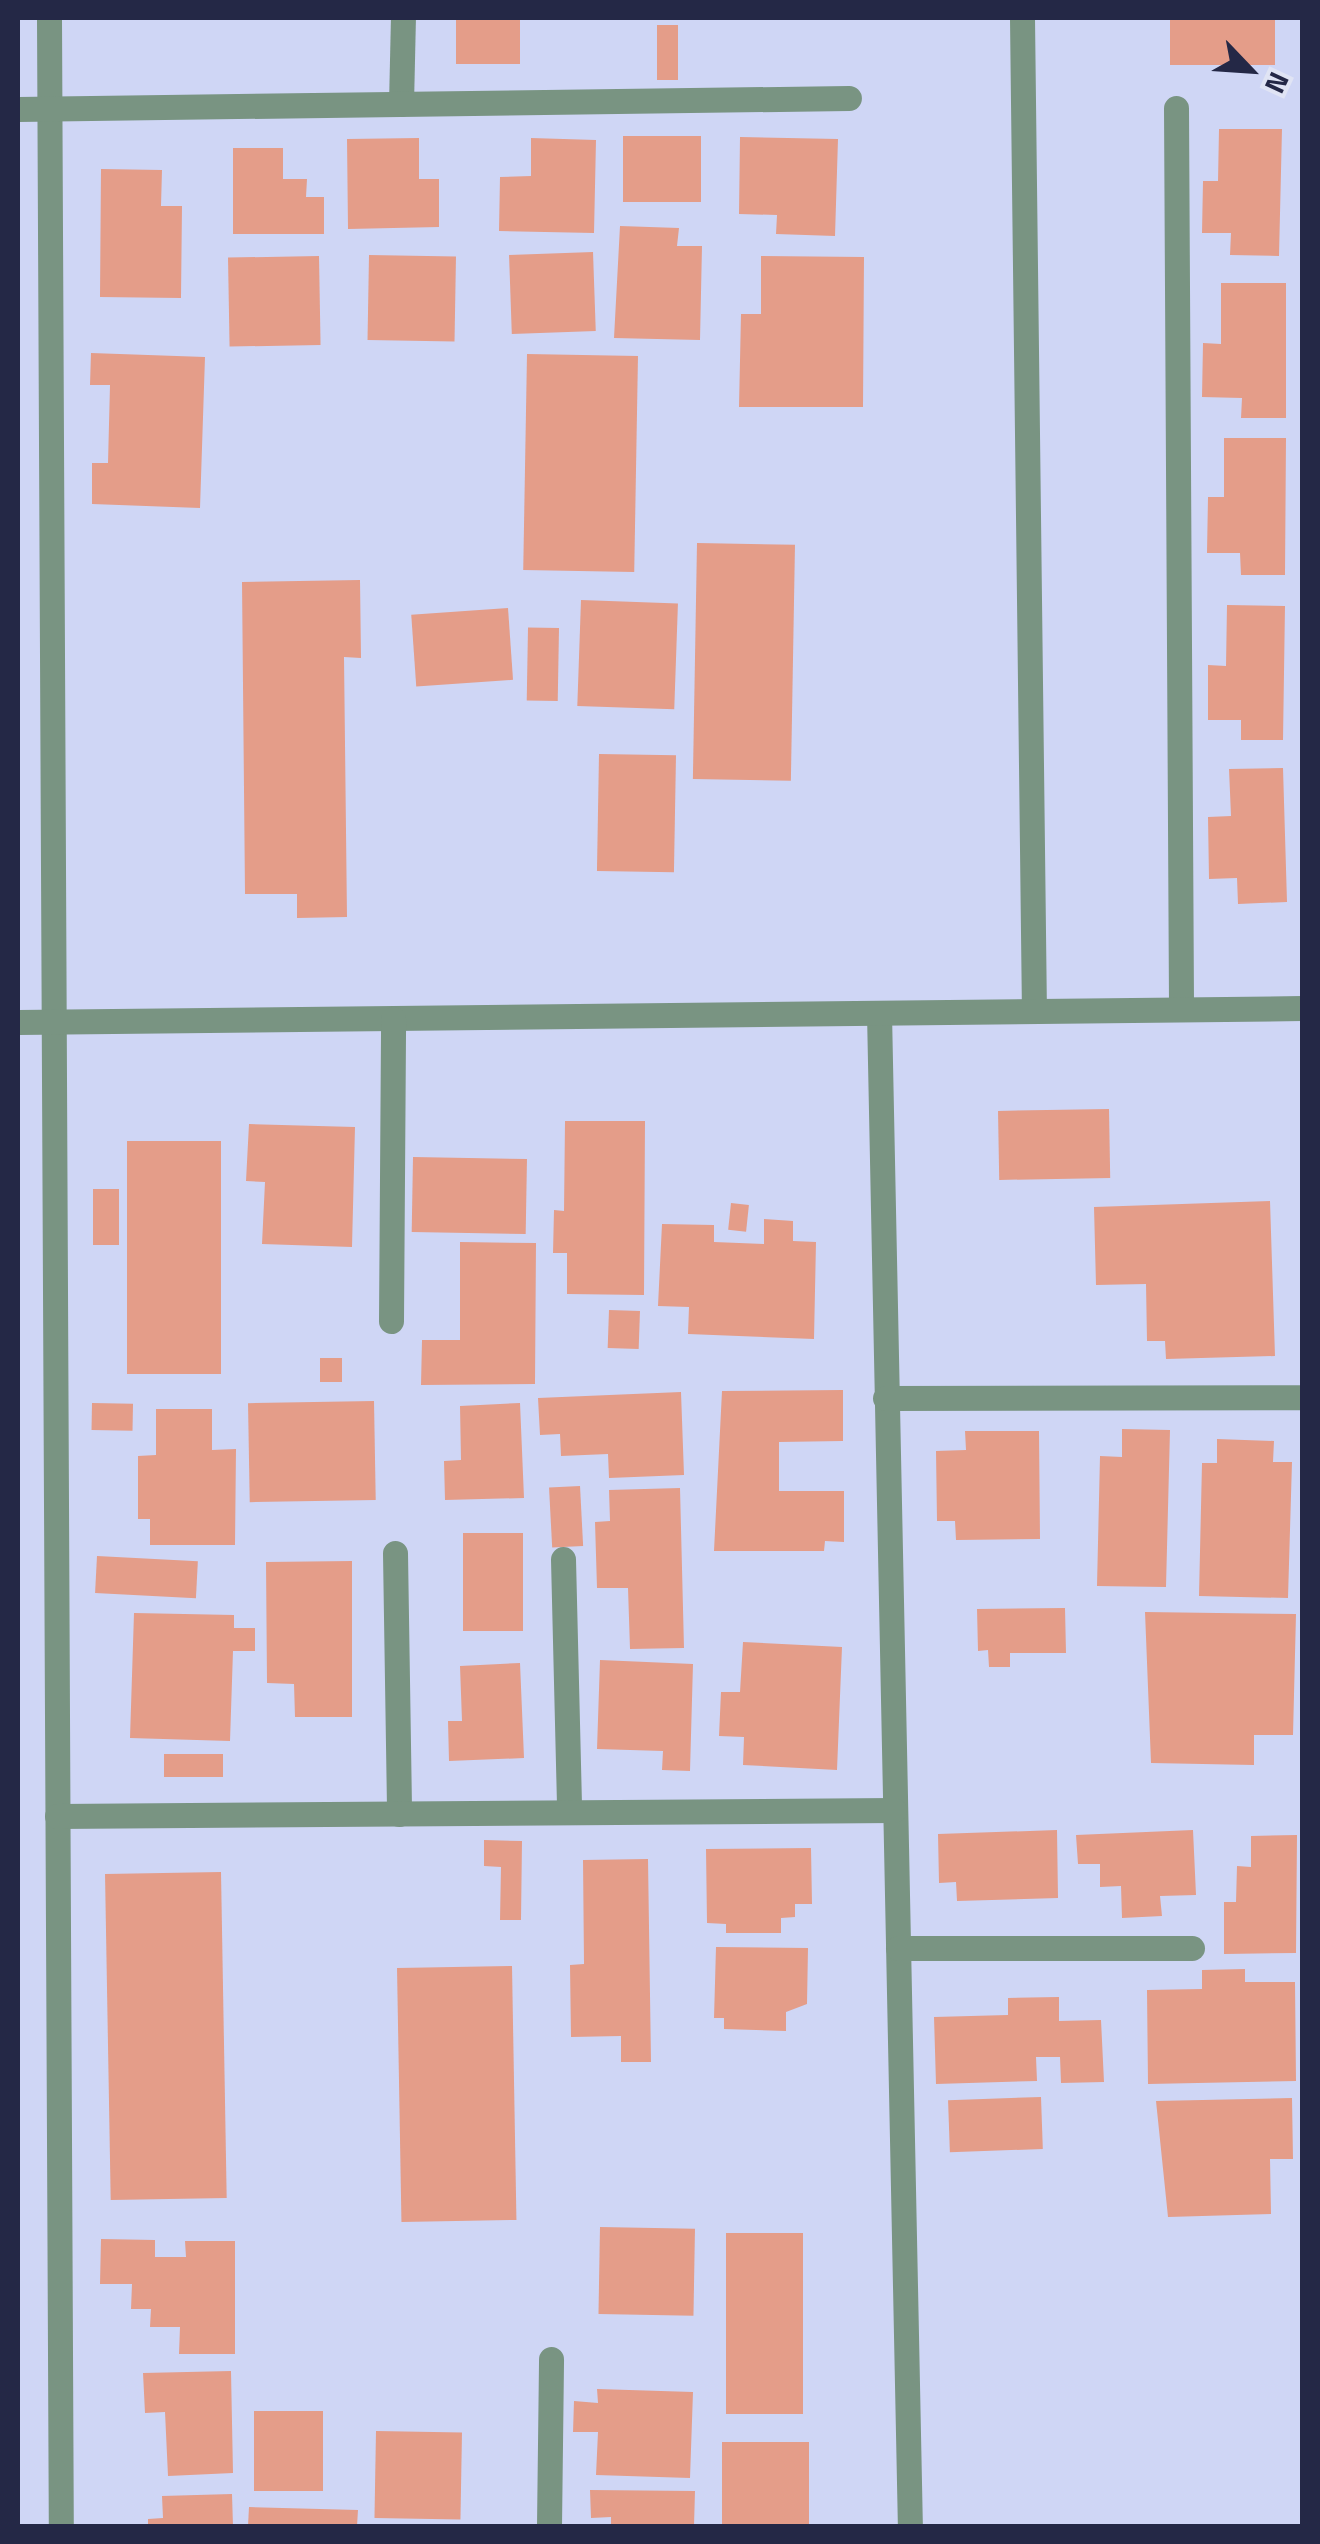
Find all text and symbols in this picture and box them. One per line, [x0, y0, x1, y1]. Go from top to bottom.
north arrow [1200, 20, 1300, 120]
text: N [1254, 65, 1301, 101]

